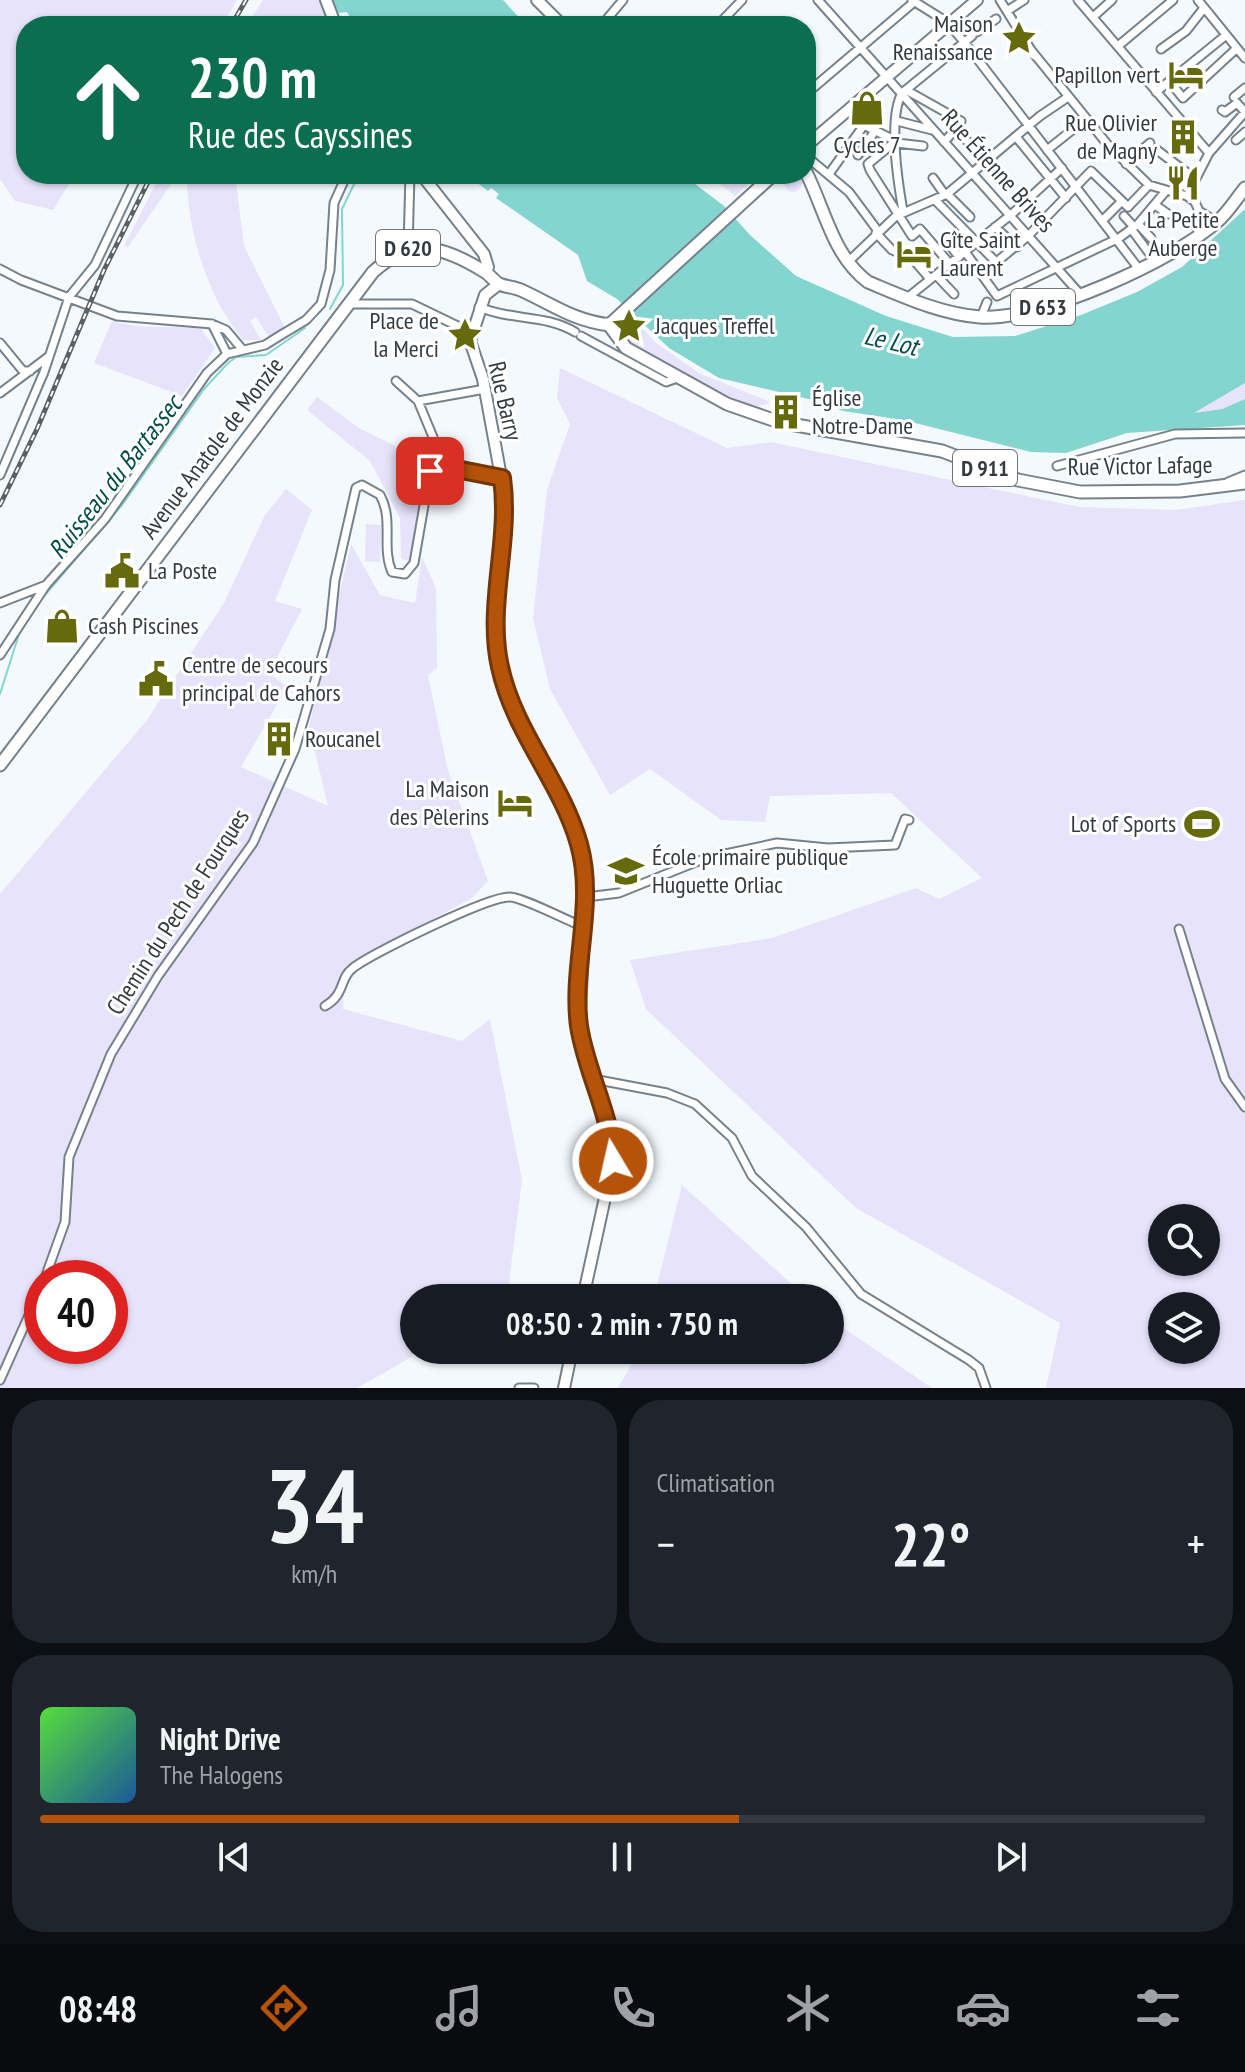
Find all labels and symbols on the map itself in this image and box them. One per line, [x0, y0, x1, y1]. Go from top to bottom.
place label: Maison Renaissance [893, 8, 993, 67]
place icon: Maison Renaissance [1000, 19, 1038, 57]
hotel icon: Papillon vert [1167, 56, 1205, 94]
place label: Papillon vert [1055, 59, 1160, 90]
shop icon: Cycles 7 [848, 89, 886, 127]
street label: Rue Étienne Brives [935, 103, 1062, 239]
place label: Rue Olivier de Magny [1065, 107, 1157, 166]
building icon: Rue Olivier de Magny [1164, 118, 1202, 156]
place label: Cycles 7 [833, 129, 901, 160]
restaurant icon: La Petite Auberge [1164, 164, 1202, 202]
place label: La Petite Auberge [1147, 204, 1219, 263]
place label: Gîte Saint Laurent [940, 224, 1021, 283]
road number: D 620 [376, 230, 440, 266]
hotel icon: Gîte Saint Laurent [895, 235, 933, 273]
road number: D 653 [1011, 289, 1075, 325]
place label: Place de la Merci [370, 305, 439, 364]
place icon: Jacques Treffel [610, 307, 648, 345]
place label: Jacques Treffel [654, 310, 775, 341]
place icon: Place de la Merci [446, 316, 484, 354]
water label: Le Lot [861, 318, 924, 363]
street label: Avenue Anatole de Monzie [133, 351, 290, 545]
street label: Rue Barry [481, 358, 530, 443]
place label: Église Notre-Dame [812, 382, 913, 441]
water label: Ruisseau du Bartassec [41, 386, 190, 565]
building icon: Église Notre-Dame [767, 393, 805, 431]
pin [396, 437, 464, 505]
street label: Rue Victor Lafage [1067, 449, 1213, 482]
road number: D 911 [953, 450, 1017, 486]
public building icon: La Poste [103, 552, 141, 590]
place label: La Poste [148, 555, 217, 586]
shop icon: Cash Piscines [43, 607, 81, 645]
place label: Cash Piscines [88, 610, 199, 641]
place label: Centre de secours principal de Cahors [182, 649, 341, 708]
public building icon: Centre de secours principal de Cahors [137, 660, 175, 698]
building icon: Roucanel [260, 720, 298, 758]
place label: Roucanel [305, 723, 381, 754]
place label: La Maison des Pèlerins [390, 773, 489, 832]
hotel icon: La Maison des Pèlerins [496, 784, 534, 822]
street label: Chemin du Pech de Fourques [99, 803, 256, 1021]
sports icon: Lot of Sports [1183, 805, 1221, 843]
place label: Lot of Sports [1071, 808, 1176, 839]
place label: École primaire publique Huguette Orliac [652, 841, 848, 900]
school or university icon: École primaire publique Huguette Orliac [607, 852, 645, 890]
position arrow [571, 1119, 655, 1203]
speed limit sign: 40 [24, 1260, 128, 1364]

